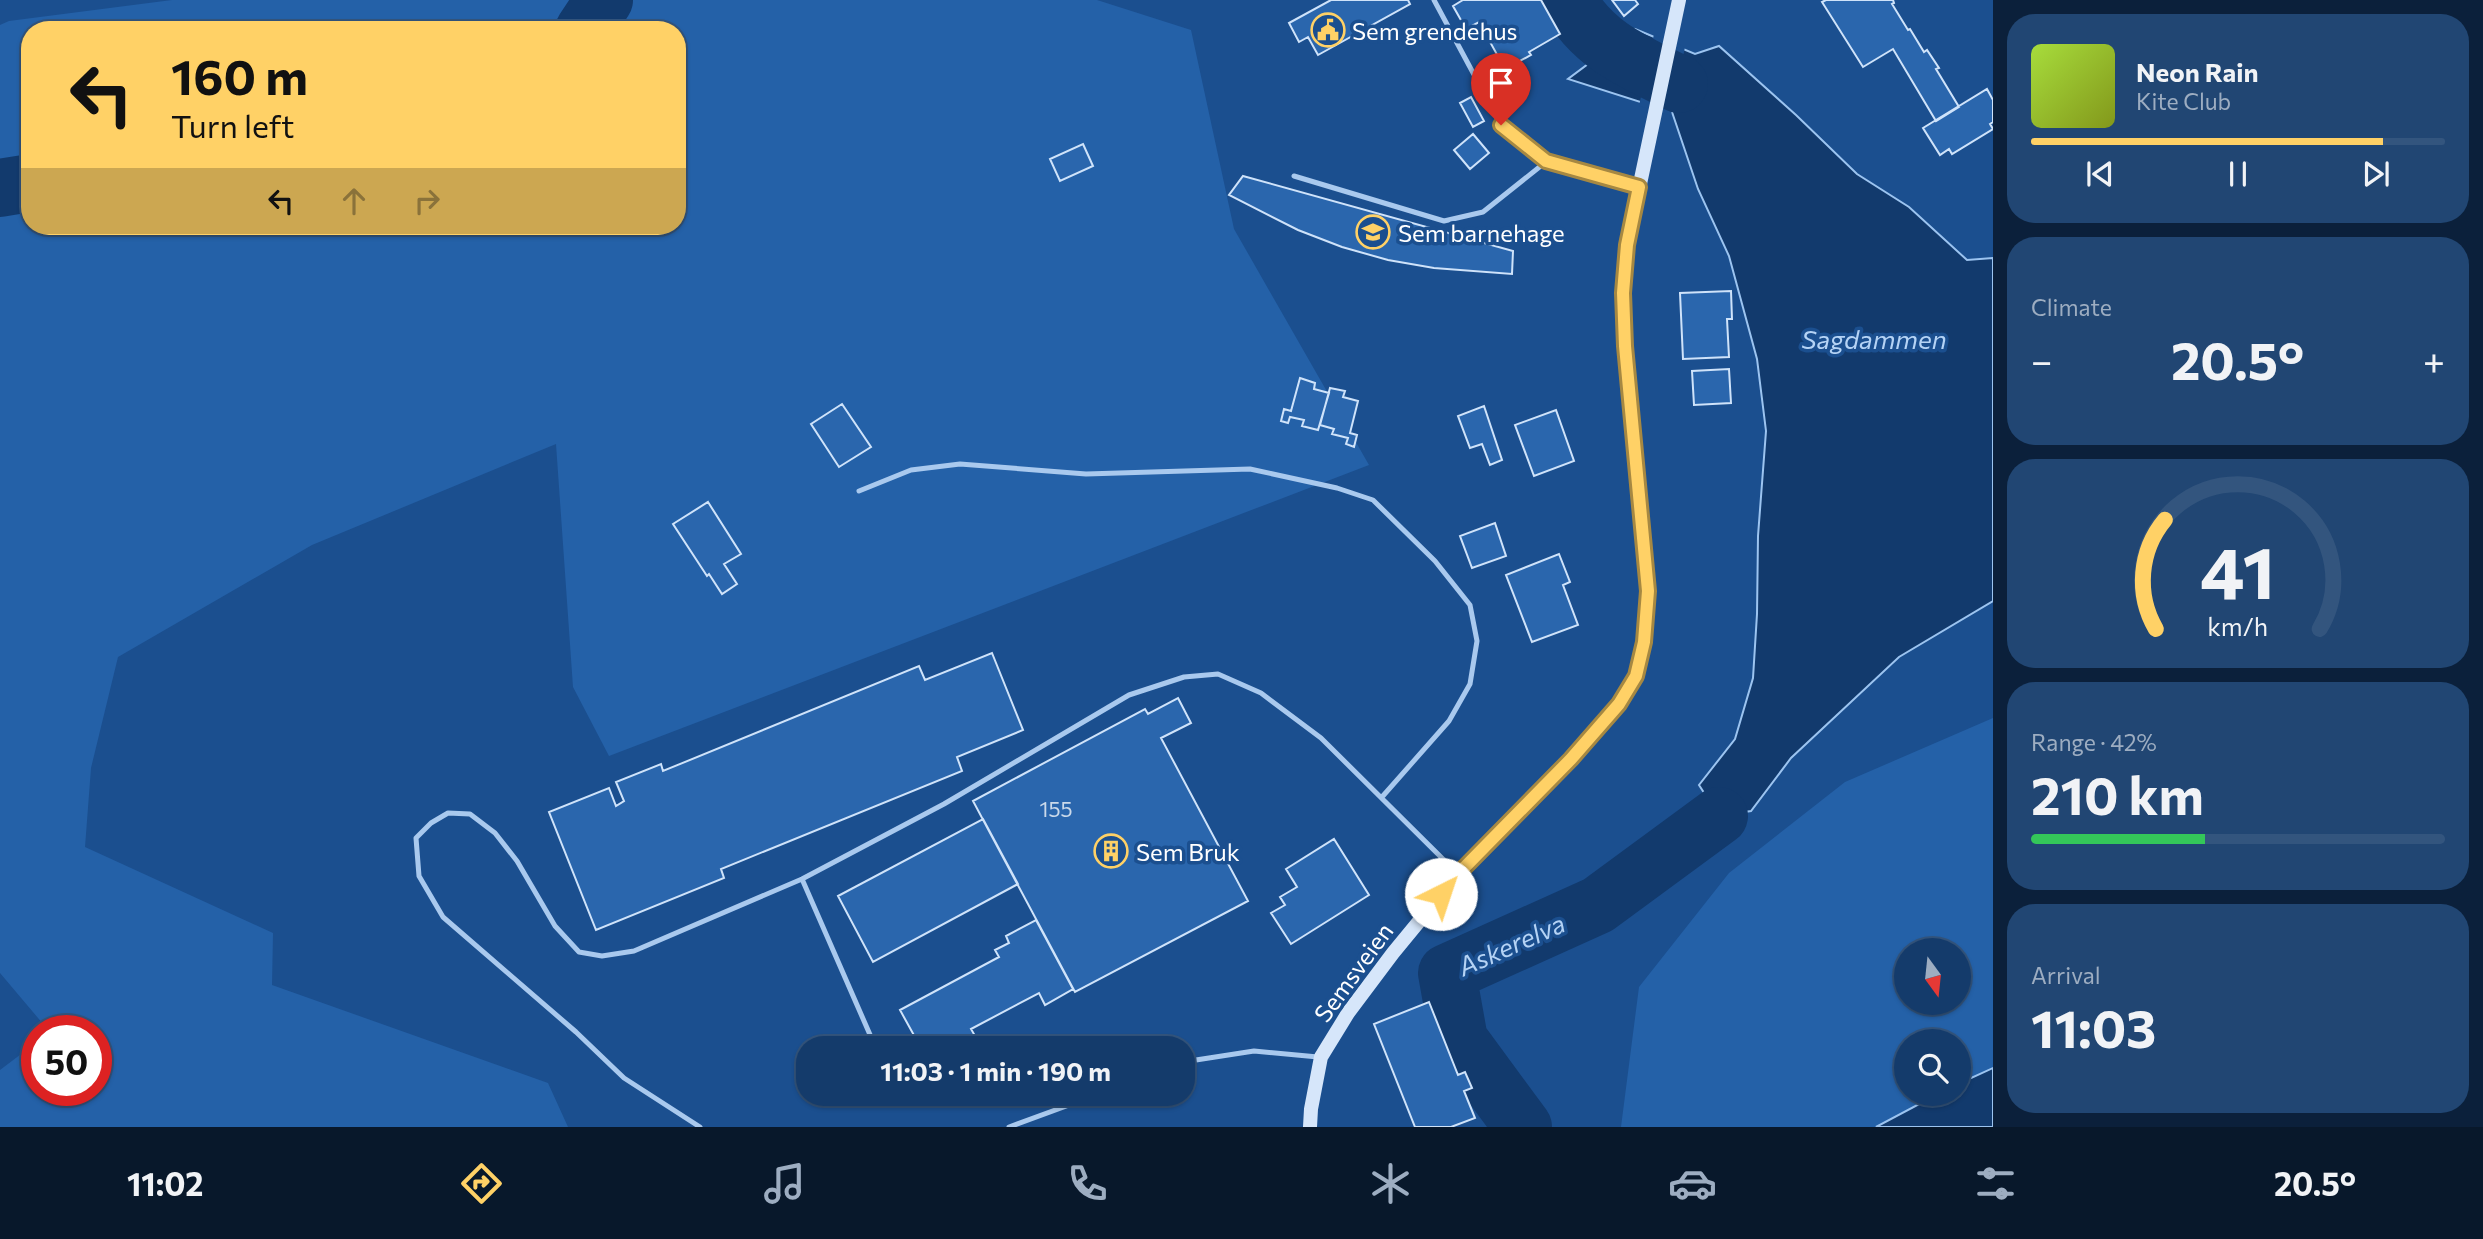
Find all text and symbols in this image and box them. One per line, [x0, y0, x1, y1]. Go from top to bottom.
public building icon: Sem grendehus [1309, 11, 1347, 49]
place label: Sem grendehus [1352, 16, 1517, 45]
text: 160 m [171, 45, 308, 105]
icon: left [56, 49, 147, 140]
pin [1471, 53, 1531, 125]
text: Neon Rain [2136, 56, 2259, 87]
icon: arrive [1482, 64, 1520, 102]
text: Kite Club [2136, 87, 2231, 115]
text: Turn left [171, 105, 295, 145]
icon: previous [2081, 155, 2119, 193]
icon: pause [2219, 155, 2257, 193]
icon: next [2357, 155, 2395, 193]
icon: left [262, 182, 300, 220]
icon: ahead [335, 182, 373, 220]
icon: right [408, 182, 446, 220]
school or university icon: Sem barnehage [1354, 213, 1392, 251]
place label: Sem barnehage [1398, 218, 1565, 247]
text: Climate [2031, 293, 2112, 321]
water label: Sagdammen [1801, 323, 1947, 354]
text: 20.5° [2171, 327, 2304, 391]
text: − [2031, 336, 2053, 383]
text: + [2423, 336, 2445, 383]
text: 41 [2200, 526, 2276, 615]
text: km/h [2208, 611, 2268, 641]
text: Range · 42% [2031, 728, 2157, 756]
text: 210 km [2031, 762, 2204, 826]
house number: 155 [1039, 796, 1073, 821]
building icon: Sem Bruk [1092, 832, 1130, 870]
place label: Sem Bruk [1136, 837, 1240, 866]
position arrow [1404, 857, 1478, 931]
water label: Askerelva [1452, 907, 1569, 982]
street label: Semsveien [1307, 917, 1399, 1027]
north arrow [1894, 938, 1970, 1015]
map controls [1894, 938, 1971, 1106]
text: Arrival [2031, 961, 2101, 989]
text: 11:03 [2031, 995, 2156, 1059]
speed limit sign: 50 [21, 1015, 112, 1106]
button: search [1894, 1029, 1971, 1106]
text: 11:03 · 1 min · 190 m [880, 1055, 1111, 1086]
icon: directions [457, 1159, 506, 1208]
icon: music [760, 1159, 809, 1208]
icon: phone [1063, 1159, 1112, 1208]
icon: climate [1366, 1159, 1415, 1208]
icon: car [1668, 1159, 1717, 1208]
icon: filters [1971, 1159, 2020, 1208]
text: 11:02 [127, 1163, 204, 1203]
text: 20.5° [2274, 1163, 2356, 1203]

